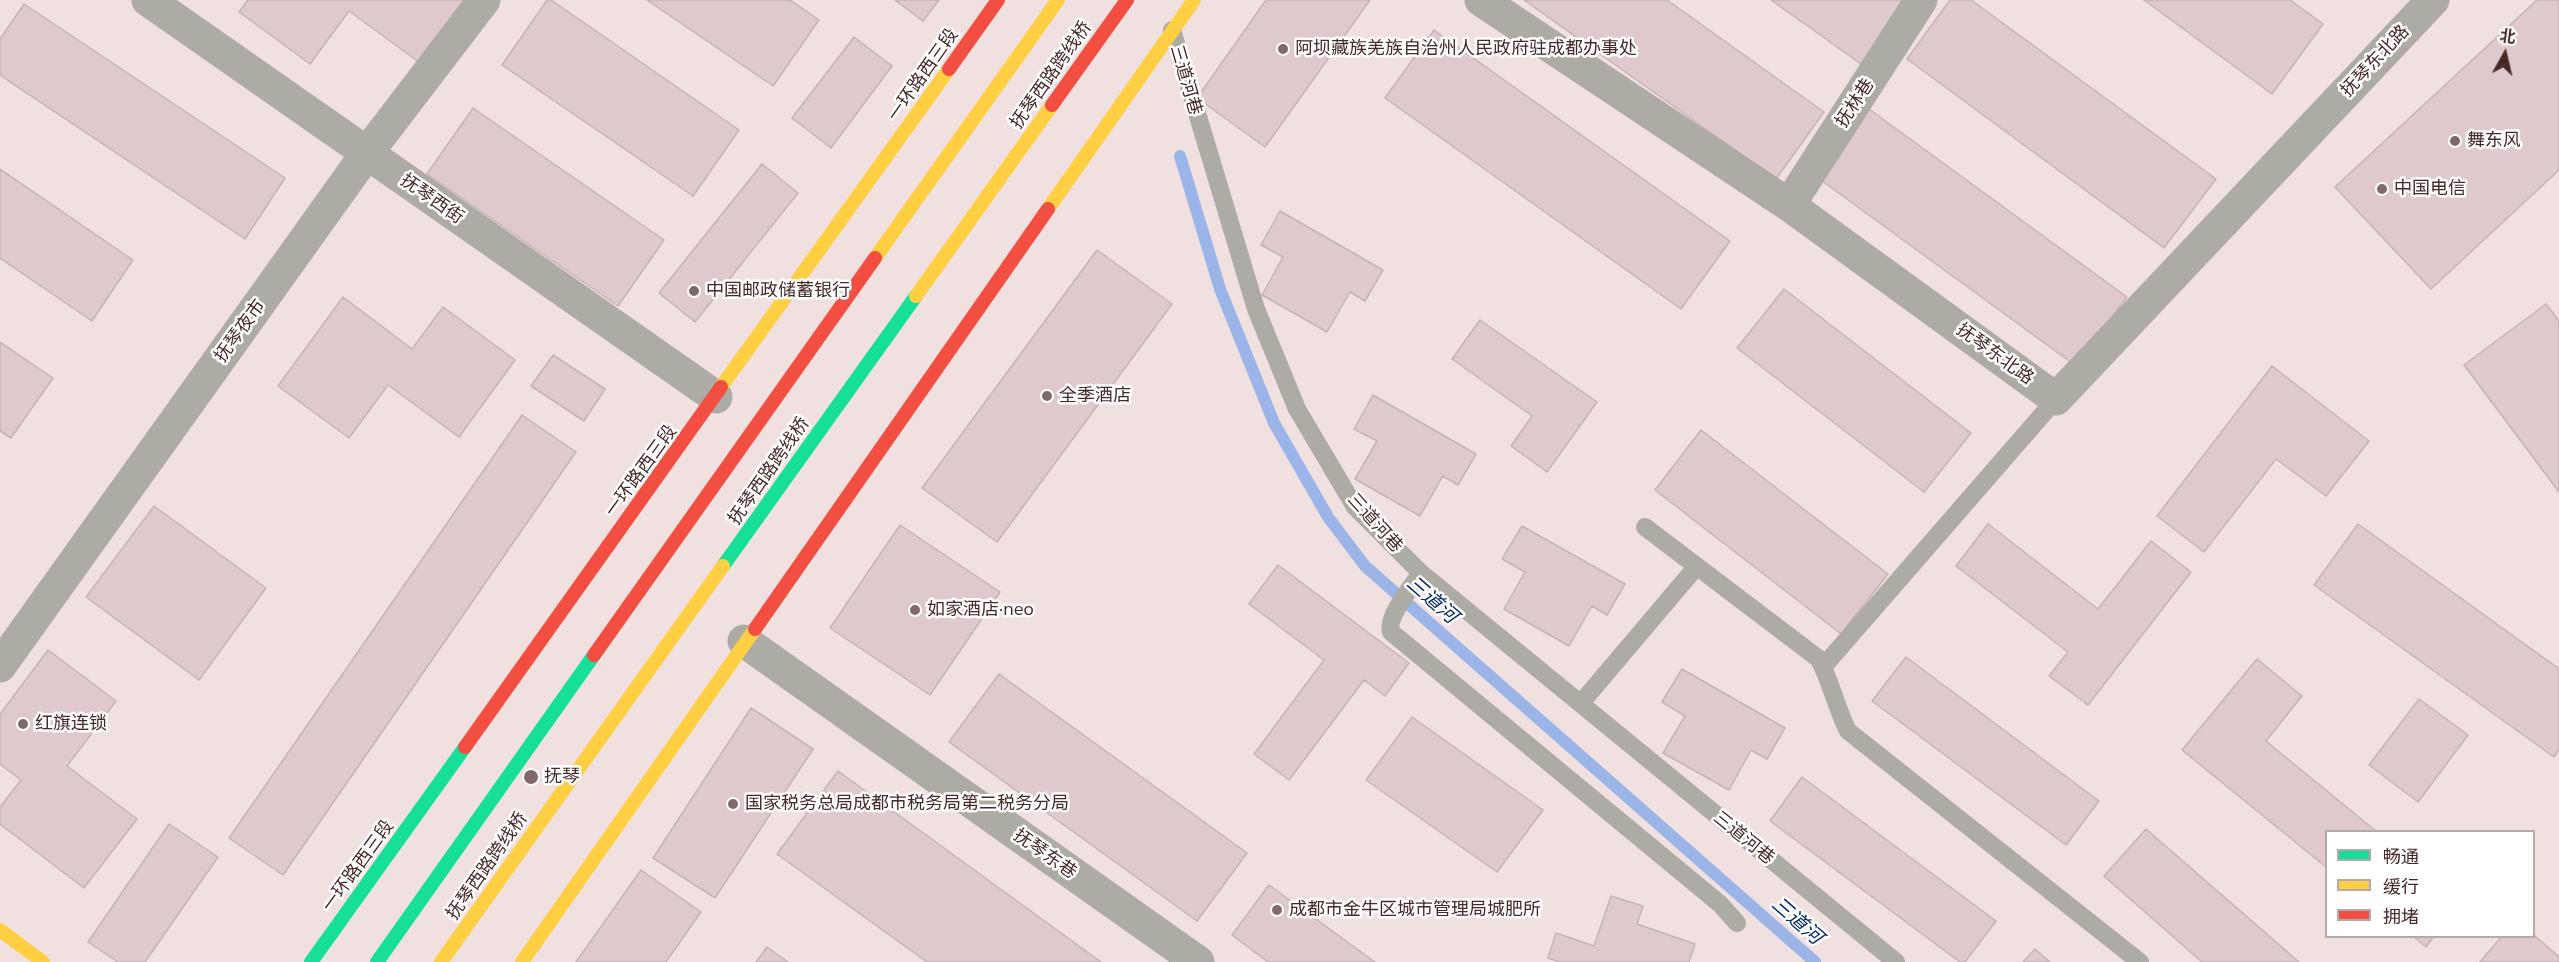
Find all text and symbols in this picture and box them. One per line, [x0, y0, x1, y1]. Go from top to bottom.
street label: 抚琴西路跨线桥 [1006, 17, 1096, 133]
street label: 抚琴东北路 [2336, 21, 2414, 101]
north arrow [2475, 24, 2535, 84]
street label: 一环路西三段 [883, 25, 963, 125]
text: 北 [2498, 25, 2517, 47]
place label: 阿坝藏族羌族自治州人民政府驻成都办事处 [1295, 38, 1637, 60]
street label: 三道河巷 [1166, 42, 1206, 118]
marker: 阿坝藏族羌族自治州人民政府驻成都办事处 [1276, 42, 1290, 56]
street label: 抚林巷 [1831, 74, 1879, 132]
place label: 舞东风 [2467, 130, 2521, 152]
marker: 舞东风 [2448, 134, 2462, 148]
street label: 抚琴西街 [396, 170, 468, 228]
place label: 中国电信 [2394, 178, 2466, 200]
marker: 中国电信 [2375, 182, 2389, 196]
place label: 中国邮政储蓄银行 [706, 280, 850, 302]
marker: 中国邮政储蓄银行 [687, 284, 701, 298]
street label: 抚琴夜市 [210, 296, 270, 366]
street label: 抚琴东北路 [1952, 319, 2038, 389]
place label: 全季酒店 [1059, 385, 1131, 407]
marker: 全季酒店 [1040, 389, 1054, 403]
street label: 抚琴西路跨线桥 [724, 413, 814, 529]
street label: 一环路西三段 [601, 421, 681, 521]
street label: 三道河巷 [1343, 489, 1407, 557]
water label: 三道河 [1401, 571, 1463, 629]
place label: 如家酒店·neo [927, 599, 1034, 621]
marker: 如家酒店·neo [908, 603, 922, 617]
place label: 红旗连锁 [35, 713, 107, 735]
marker: 红旗连锁 [16, 717, 30, 731]
place label: 抚琴 [544, 766, 580, 788]
marker: 抚琴 [522, 768, 540, 786]
place label: 国家税务总局成都市税务局第二税务分局 [745, 793, 1069, 815]
marker: 国家税务总局成都市税务局第二税务分局 [726, 797, 740, 811]
street label: 三道河巷 [1709, 807, 1779, 869]
street label: 抚琴西路跨线桥 [442, 808, 532, 924]
street label: 一环路西三段 [318, 816, 398, 916]
street label: 抚琴东巷 [1009, 825, 1081, 883]
legend [2325, 830, 2535, 938]
text: 畅通 [2383, 845, 2419, 868]
text: 缓行 [2383, 875, 2419, 898]
water label: 三道河 [1766, 892, 1828, 950]
place label: 成都市金牛区城市管理局城肥所 [1289, 899, 1541, 921]
marker: 成都市金牛区城市管理局城肥所 [1270, 903, 1284, 917]
text: 拥堵 [2383, 905, 2419, 928]

